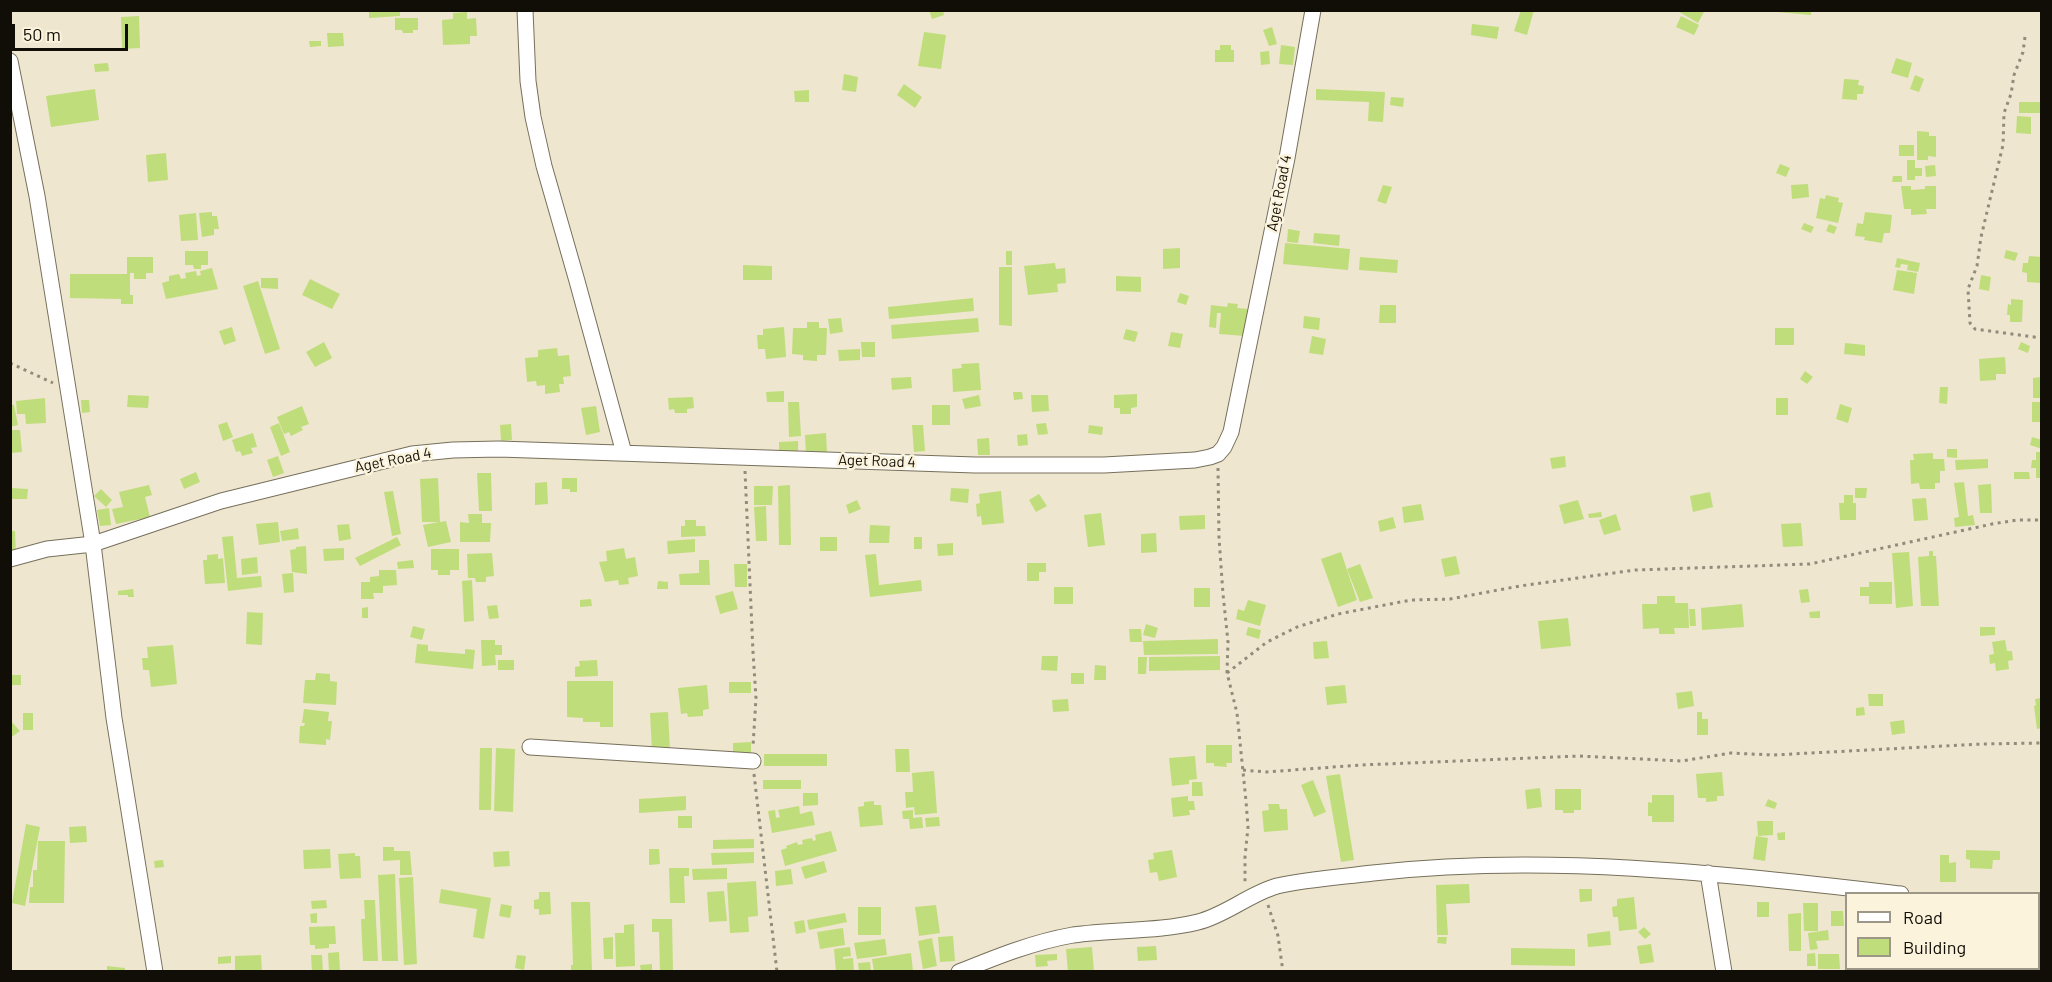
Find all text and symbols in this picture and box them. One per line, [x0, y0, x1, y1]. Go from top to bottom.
scale bar [15, 12, 130, 50]
text: 50 m [23, 23, 61, 45]
street label: Aget Road 4 [1263, 153, 1295, 233]
street label: Aget Road 4 [353, 444, 433, 476]
street label: Aget Road 4 [838, 451, 916, 471]
legend [1845, 892, 2040, 970]
text: Road [1903, 906, 1943, 928]
text: Building [1903, 936, 1966, 958]

